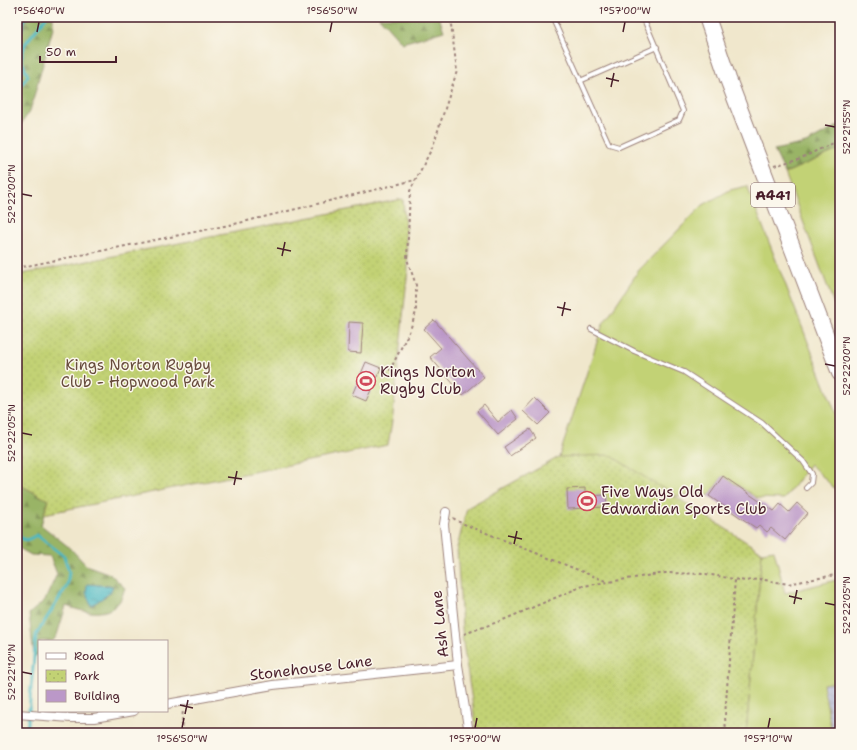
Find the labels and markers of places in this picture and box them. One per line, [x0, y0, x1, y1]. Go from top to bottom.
place label: Kings Norton Rugby Club [380, 362, 475, 399]
sports icon: Kings Norton Rugby Club [355, 370, 377, 392]
place label: Five Ways Old Edwardian Sports Club [601, 482, 767, 519]
sports icon: Five Ways Old Edwardian Sports Club [576, 490, 598, 512]

